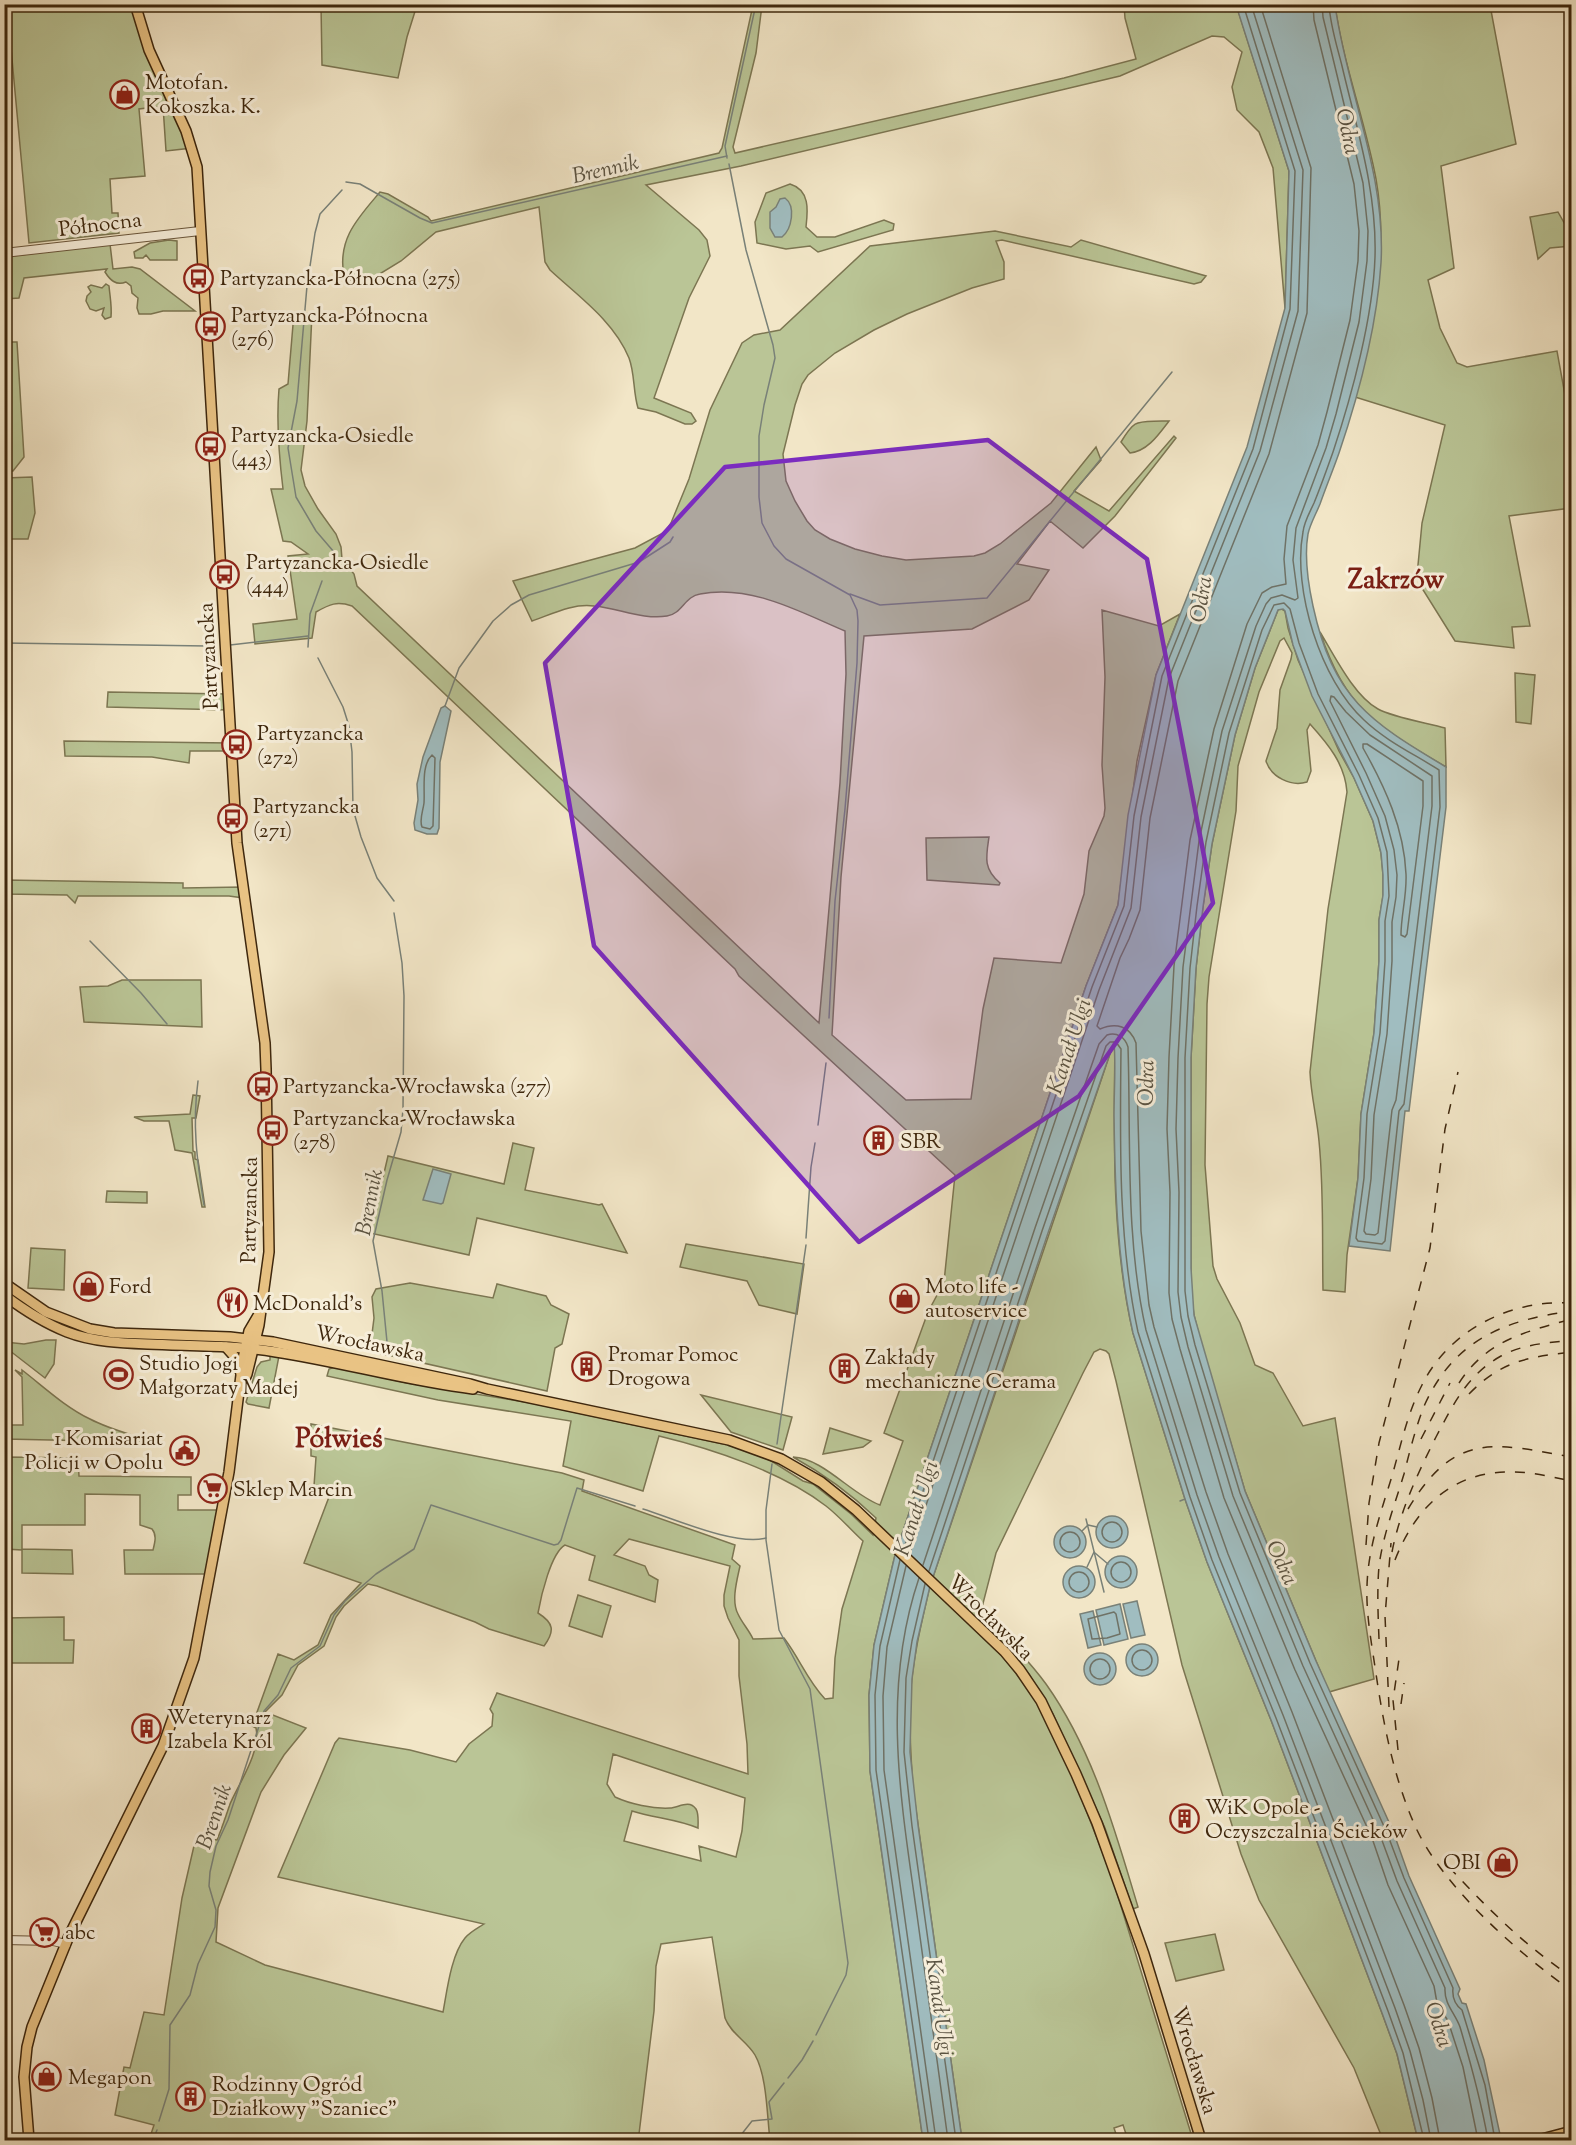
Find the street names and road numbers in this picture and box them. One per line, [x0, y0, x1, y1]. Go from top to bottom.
street label: Północna [57, 206, 144, 246]
street label: Partyzancka [192, 601, 228, 710]
street label: Partyzancka [235, 1156, 267, 1264]
street label: Wrocławska [312, 1319, 427, 1371]
street label: Wrocławska [940, 1568, 1040, 1669]
street label: Wrocławska [1162, 2003, 1224, 2118]

